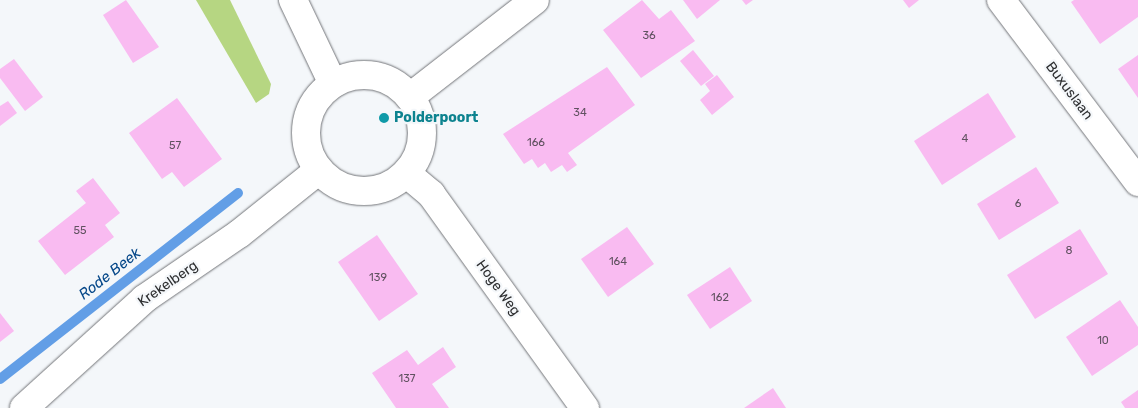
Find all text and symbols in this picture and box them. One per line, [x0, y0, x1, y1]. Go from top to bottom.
house number: 36 [642, 29, 656, 43]
street label: Buxuslaan [1042, 59, 1096, 123]
house number: 34 [573, 106, 587, 120]
place label: Polderpoort [394, 110, 478, 126]
marker: Polderpoort [378, 112, 390, 124]
house number: 4 [962, 132, 968, 146]
house number: 166 [527, 136, 545, 150]
house number: 57 [169, 139, 181, 153]
house number: 6 [1015, 197, 1021, 211]
house number: 55 [73, 224, 87, 238]
water label: Rode Beek [75, 244, 145, 304]
house number: 8 [1066, 244, 1072, 258]
house number: 164 [609, 255, 627, 269]
street label: Krekelberg [135, 257, 201, 311]
street label: Hoge Weg [472, 257, 524, 319]
house number: 139 [369, 271, 387, 285]
house number: 162 [711, 291, 729, 305]
house number: 10 [1097, 334, 1109, 348]
house number: 137 [399, 372, 415, 386]

